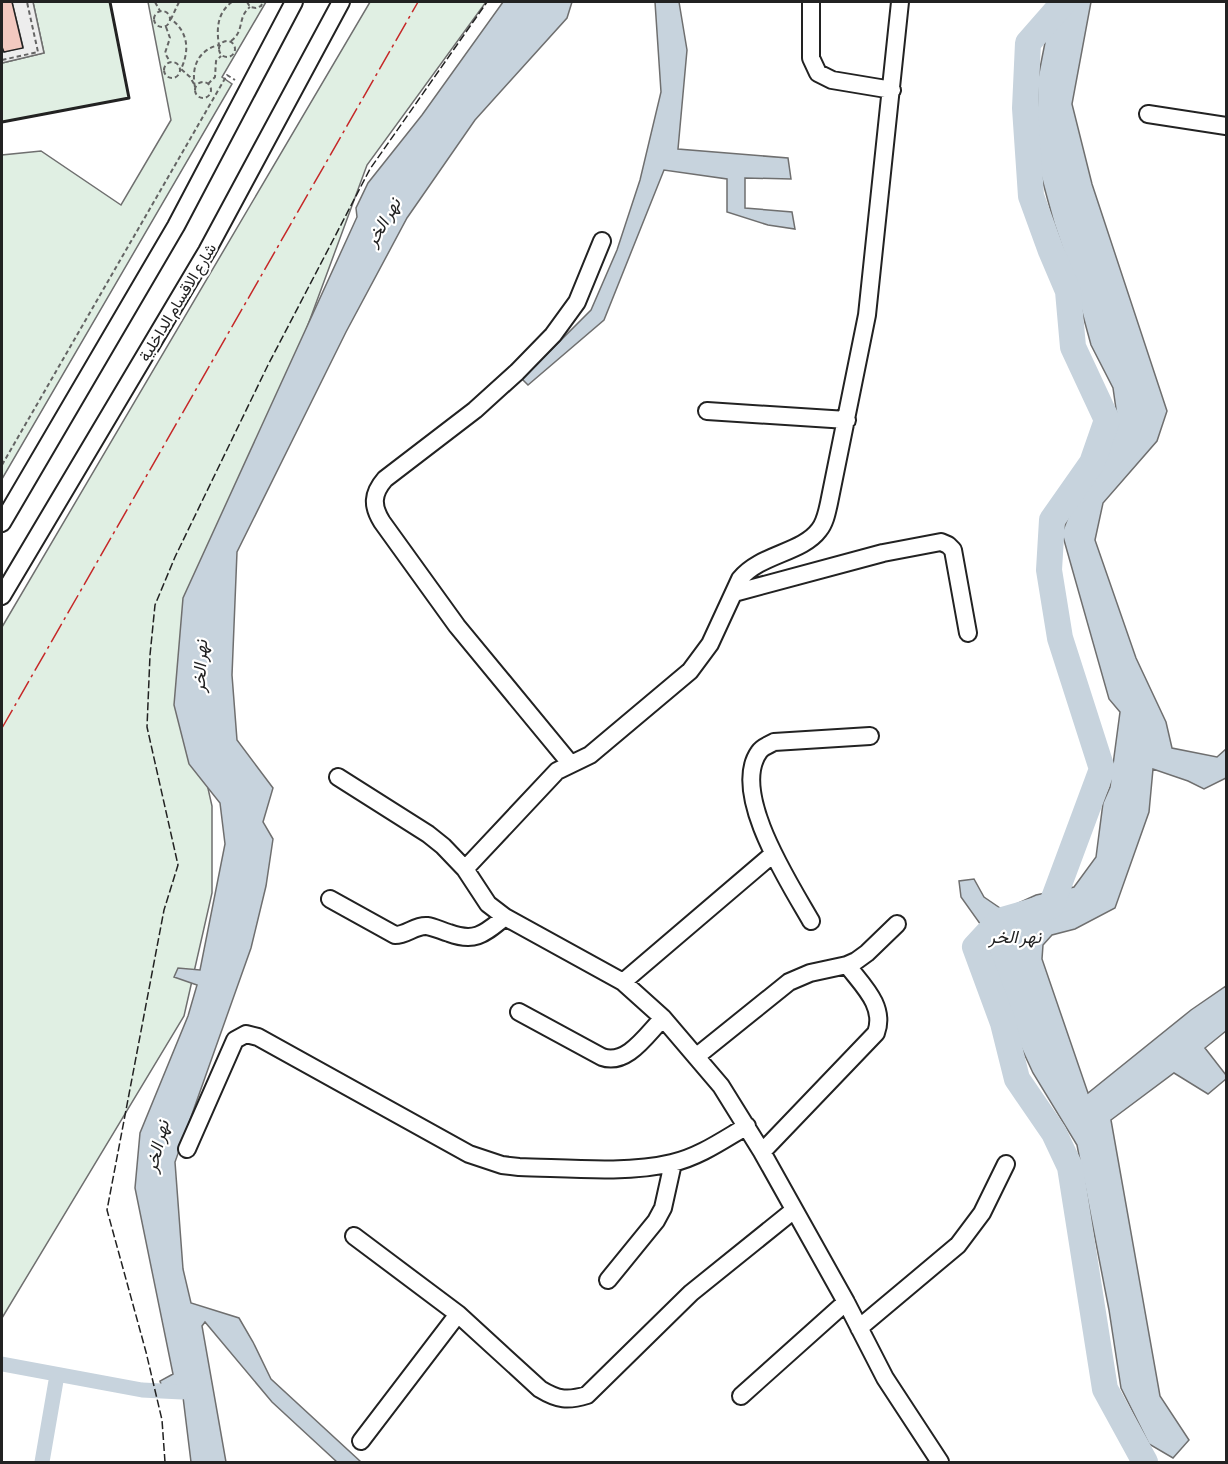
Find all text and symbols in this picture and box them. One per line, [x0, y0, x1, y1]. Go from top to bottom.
water label: نهر الخر [360, 193, 406, 251]
street label: شارع الاقسام الداخلية [135, 240, 222, 366]
water label: نهر الخر [188, 639, 212, 694]
water label: نهر الخر [988, 926, 1042, 948]
water label: نهر الخر [140, 1117, 174, 1175]

